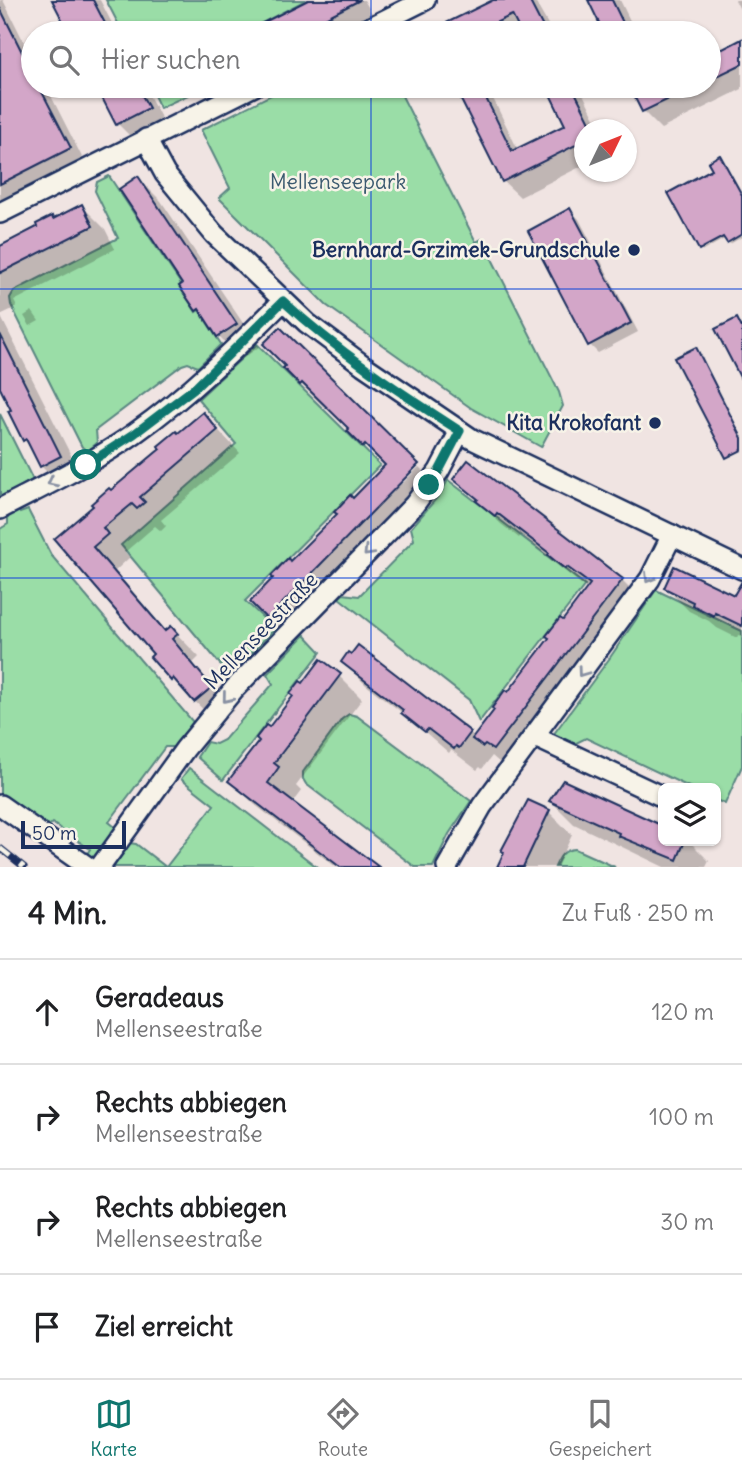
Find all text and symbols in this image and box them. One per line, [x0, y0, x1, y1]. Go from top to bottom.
search box [21, 21, 721, 98]
icon: search [45, 41, 83, 79]
text: Hier suchen [101, 43, 241, 76]
north arrow [574, 119, 637, 182]
park label: Mellenseepark [270, 168, 406, 195]
place label: Bernhard-Grzimek-Grundschule [312, 236, 620, 263]
marker: Bernhard-Grzimek-Grundschule [626, 242, 642, 258]
place label: Kita Krokofant [506, 409, 642, 436]
marker: Kita Krokofant [647, 415, 663, 431]
route start [70, 449, 101, 480]
route end [413, 469, 444, 500]
one-way arrow [47, 474, 59, 488]
one-way arrow [363, 544, 376, 557]
street label: Mellenseestraße [198, 566, 323, 695]
one-way arrow [645, 570, 658, 583]
one-way arrow [578, 665, 590, 677]
one-way arrow [223, 689, 235, 702]
map controls [658, 783, 721, 846]
button: layers [658, 783, 721, 846]
scale bar [21, 818, 126, 850]
text: 50 m [32, 821, 77, 845]
text: 4 Min. [28, 894, 107, 932]
text: Zu Fuß · 250 m [562, 898, 714, 927]
text: Geradeaus [95, 981, 224, 1014]
icon: ahead [28, 993, 66, 1031]
text: 120 m [651, 997, 714, 1026]
text: Mellenseestraße [95, 1014, 263, 1043]
text: Rechts abbiegen [95, 1086, 287, 1119]
icon: right [28, 1098, 66, 1136]
text: 100 m [649, 1102, 714, 1131]
text: Mellenseestraße [95, 1119, 263, 1148]
text: Rechts abbiegen [95, 1191, 287, 1224]
icon: right [28, 1203, 66, 1241]
text: 30 m [660, 1207, 714, 1236]
text: Mellenseestraße [95, 1224, 263, 1253]
icon: arrive [28, 1308, 66, 1346]
text: Ziel erreicht [95, 1310, 233, 1343]
tab: Karte [90, 1395, 137, 1461]
tab: Route [318, 1395, 368, 1461]
tab: Gespeichert [549, 1395, 652, 1461]

